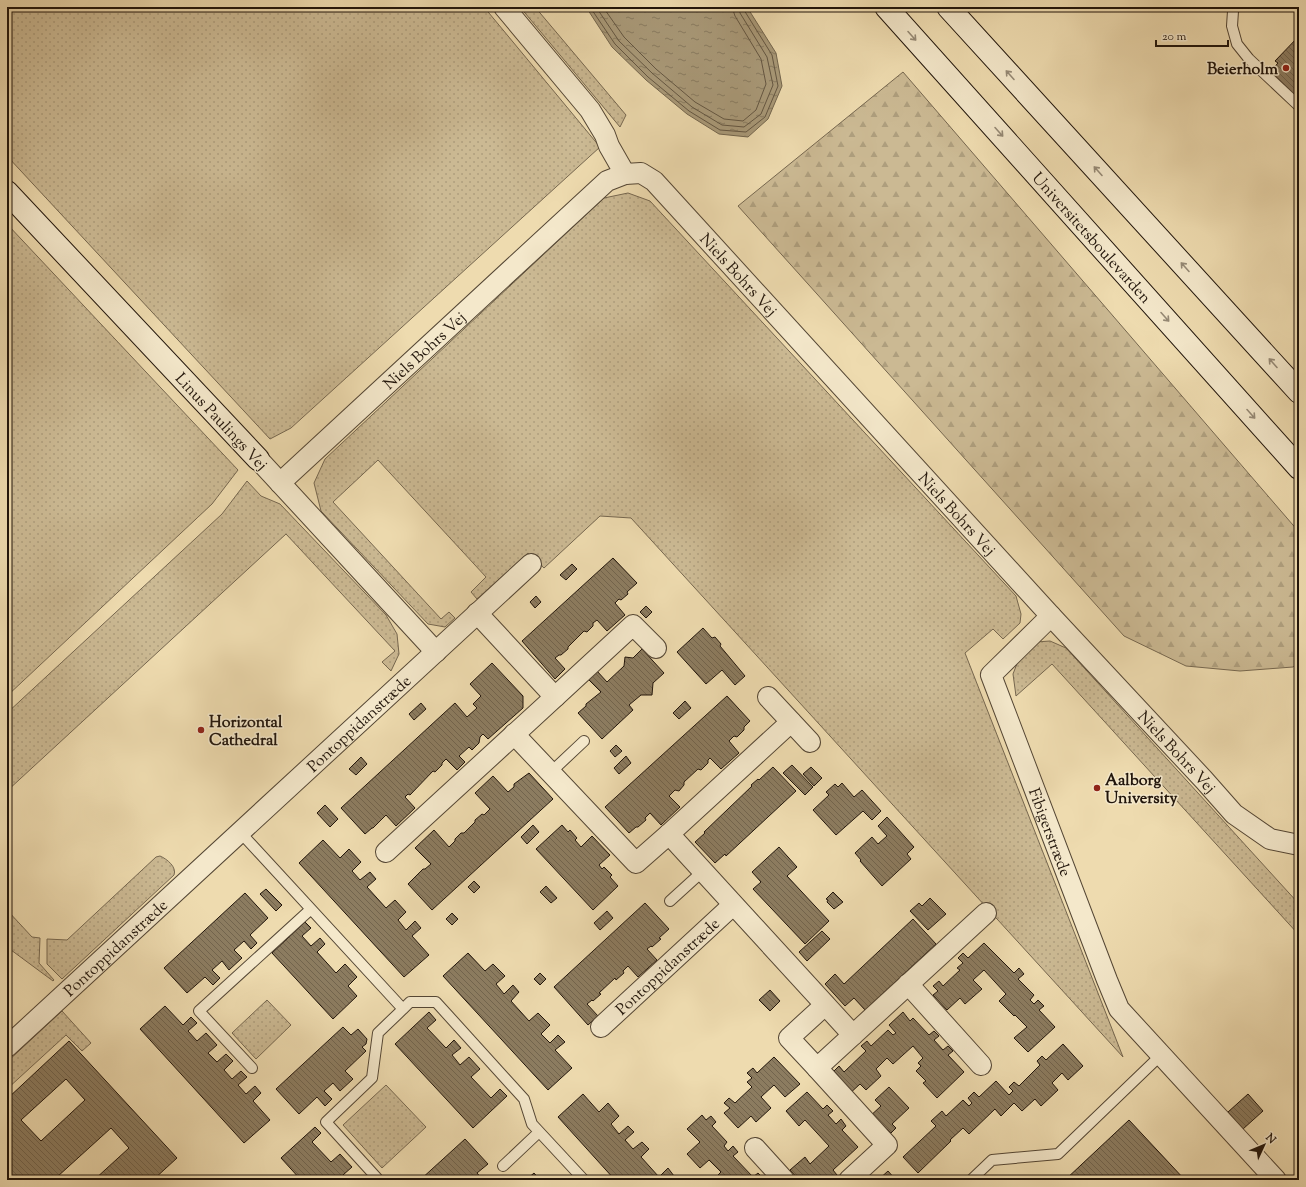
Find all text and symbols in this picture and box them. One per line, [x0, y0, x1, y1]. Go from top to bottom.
scale bar [1156, 22, 1228, 48]
text: 20 m [1162, 28, 1187, 46]
one-way arrow [907, 31, 916, 41]
place label: Beierholm [1207, 59, 1279, 82]
marker: Beierholm [1281, 63, 1291, 73]
one-way arrow [1006, 70, 1015, 80]
one-way arrow [994, 127, 1003, 138]
one-way arrow [1093, 166, 1102, 176]
street label: Universitetsboulevarden [1025, 168, 1156, 310]
street label: Niels Bohrs Vej [693, 229, 781, 323]
one-way arrow [1181, 262, 1190, 272]
street label: Niels Bohrs Vej [379, 308, 472, 396]
one-way arrow [1160, 312, 1169, 322]
one-way arrow [1268, 358, 1277, 369]
street label: Linus Paulings Vej [169, 369, 272, 477]
one-way arrow [1247, 409, 1256, 419]
street label: Niels Bohrs Vej [912, 468, 1000, 562]
street label: Pontoppidanstræde [303, 671, 417, 779]
street label: Niels Bohrs Vej [1131, 707, 1220, 800]
place label: Horizontal Cathedral [209, 712, 283, 753]
marker: Horizontal Cathedral [196, 725, 206, 735]
place label: Aalborg University [1105, 770, 1178, 811]
marker: Aalborg University [1092, 783, 1102, 793]
street label: Fibigerstræde [1021, 785, 1076, 880]
street label: Pontoppidanstræde [60, 895, 174, 1003]
street label: Pontoppidanstræde [612, 914, 726, 1022]
north arrow [1244, 1125, 1284, 1165]
text: N [1261, 1129, 1279, 1148]

